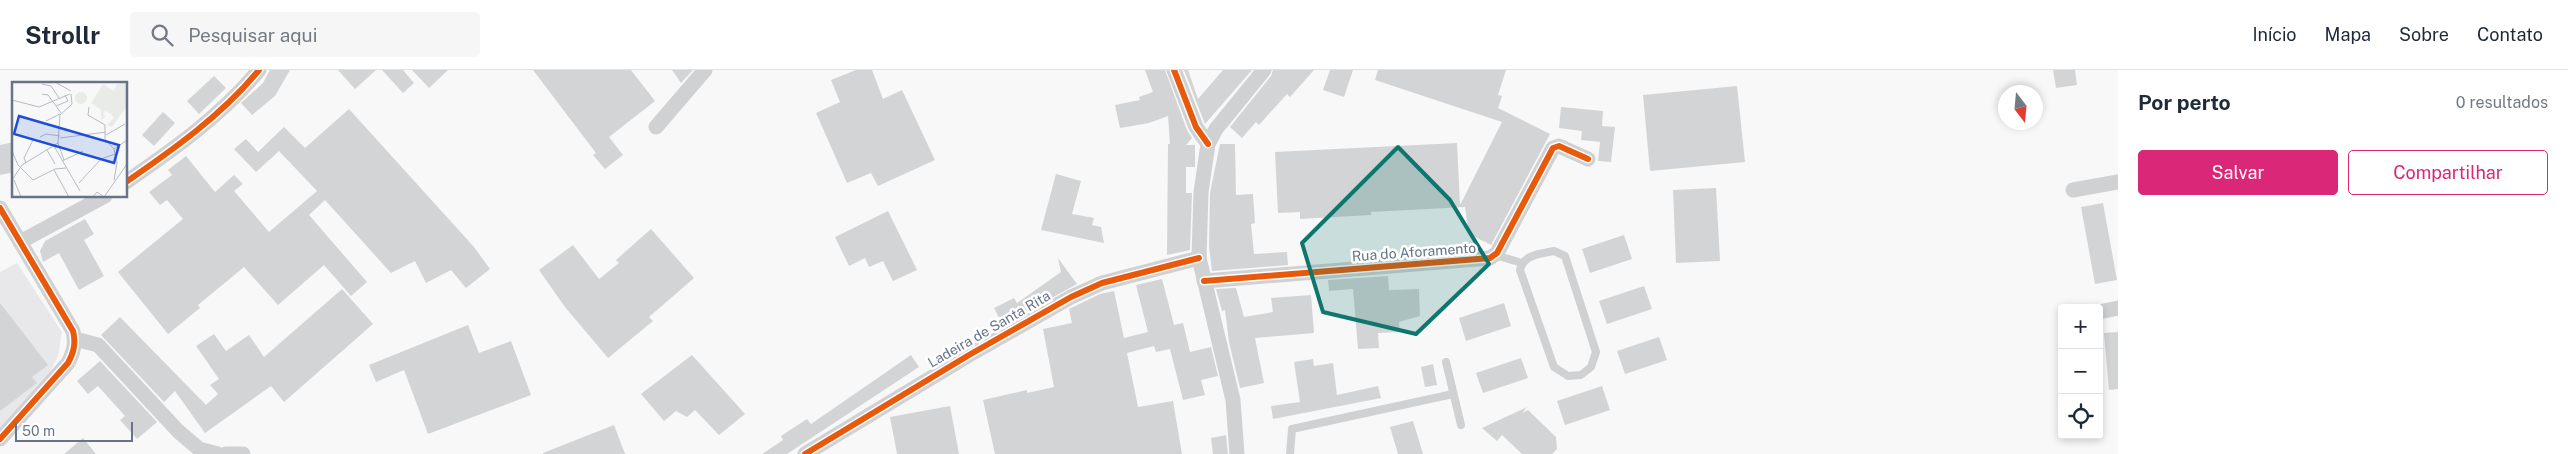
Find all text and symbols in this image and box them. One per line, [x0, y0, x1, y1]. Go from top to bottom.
search box [130, 12, 480, 57]
text: Strollr [25, 21, 100, 49]
icon: search [148, 21, 176, 49]
text: Pesquisar aqui [188, 24, 317, 46]
text: Início [2252, 24, 2297, 45]
text: Mapa [2325, 24, 2371, 45]
text: Sobre [2399, 24, 2449, 45]
text: Contato [2477, 24, 2543, 45]
inset map [12, 82, 128, 198]
north arrow [1998, 85, 2043, 130]
text: Por perto [2138, 90, 2231, 115]
text: 0 resultados [2456, 93, 2548, 112]
button: Salvar [2138, 150, 2338, 195]
button: Compartilhar [2348, 150, 2548, 195]
street label: Rua do Aforamento [1351, 240, 1477, 264]
street label: Ladeira de Santa Rita [925, 287, 1053, 371]
map controls [2058, 304, 2103, 439]
button: + [2058, 304, 2103, 349]
button: − [2058, 349, 2103, 394]
button: locate [2058, 394, 2103, 439]
scale bar [15, 419, 132, 442]
text: 50 m [22, 423, 55, 439]

